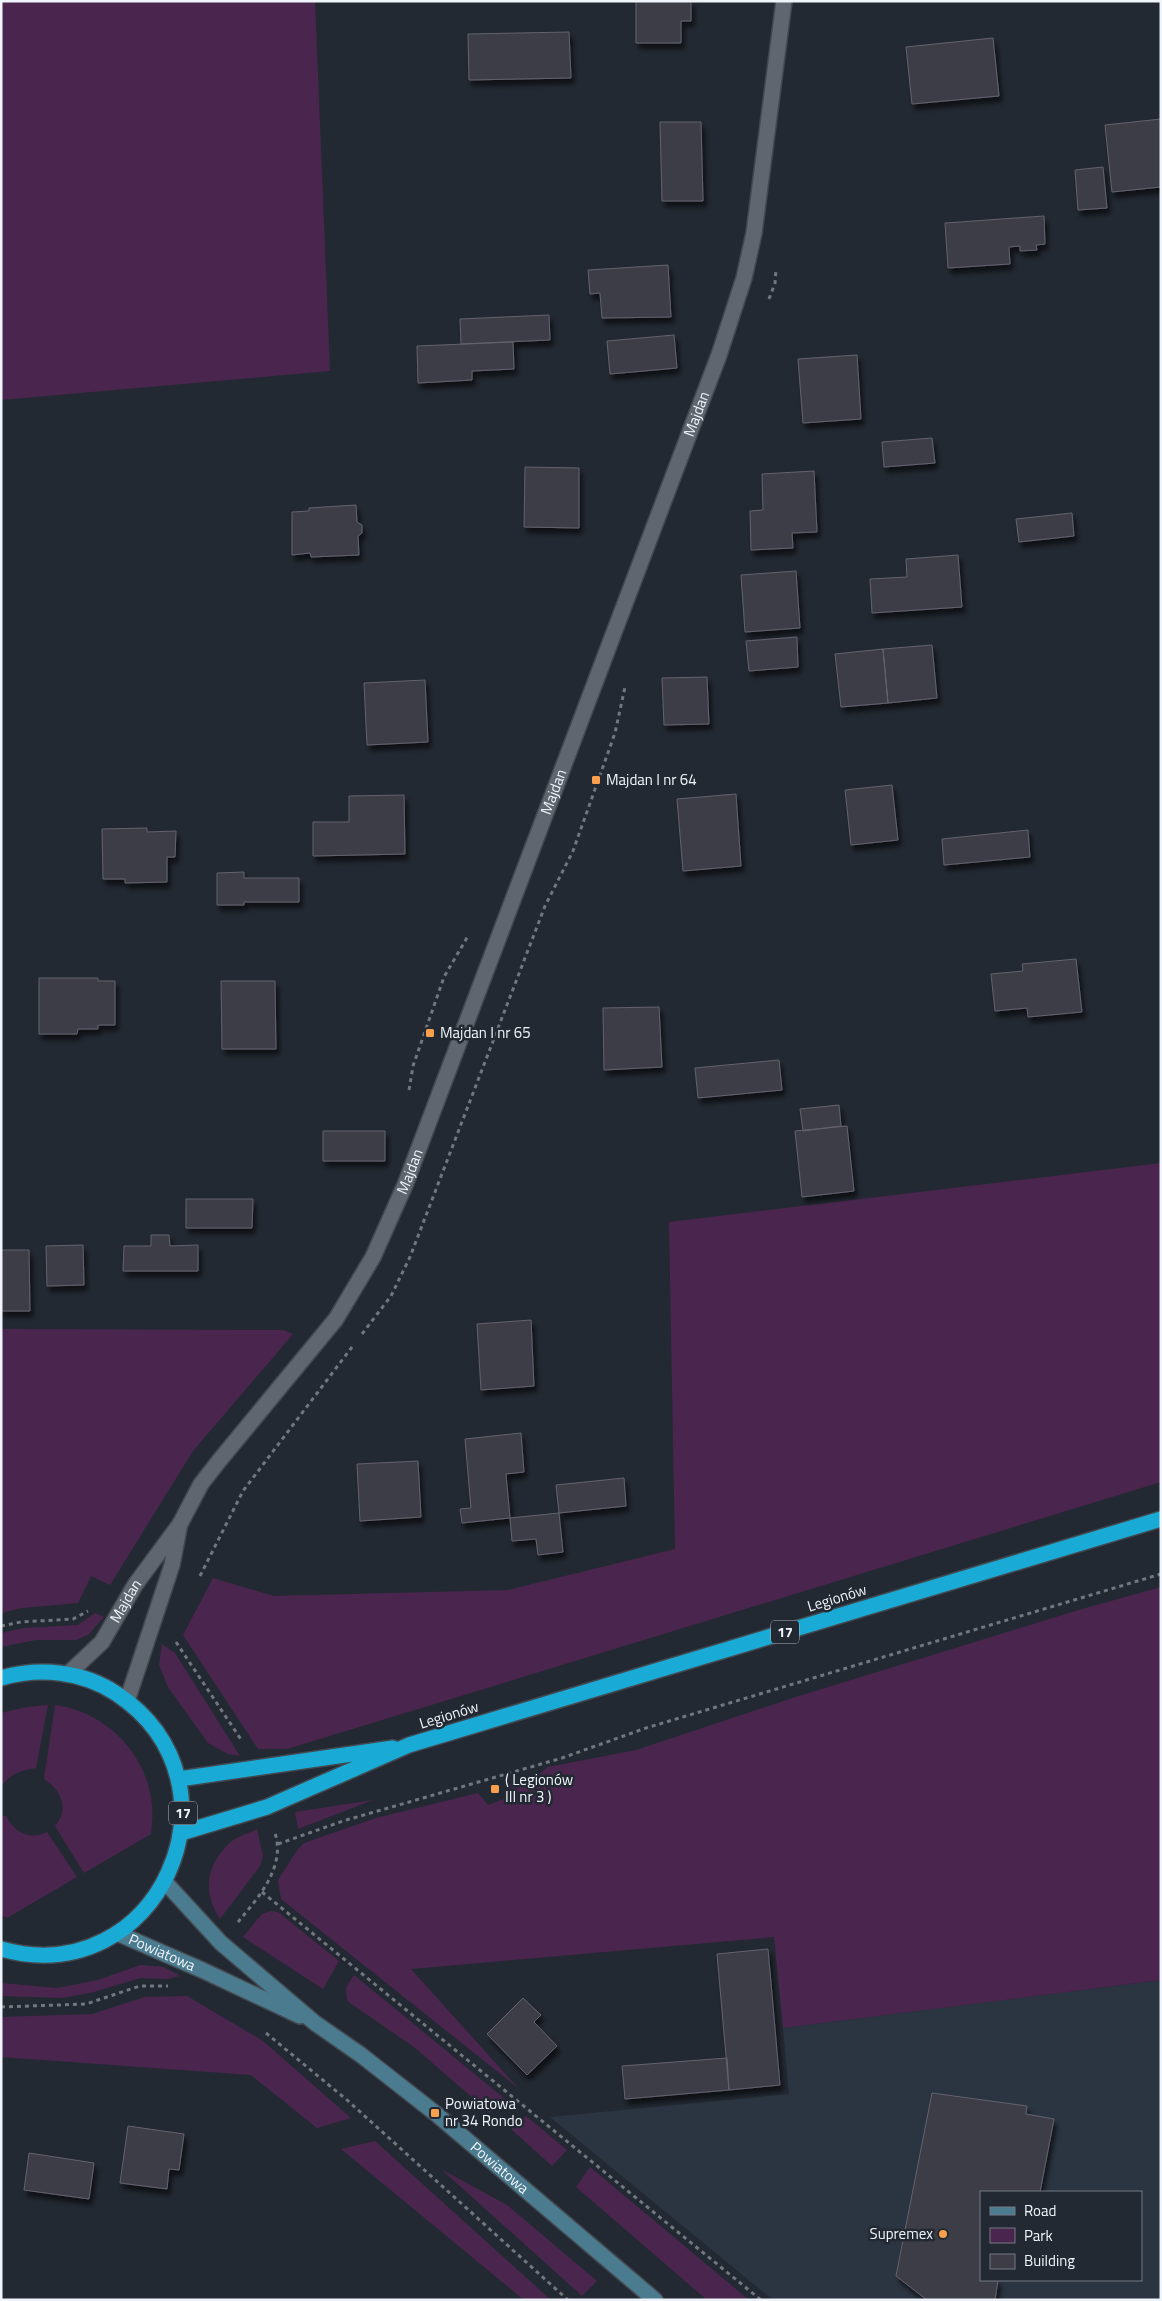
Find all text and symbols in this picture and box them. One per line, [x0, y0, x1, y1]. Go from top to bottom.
street label: Majdan [677, 388, 715, 440]
street label: Majdan [534, 766, 572, 818]
place label: Majdan I nr 64 [606, 768, 697, 791]
marker: Majdan I nr 64 [590, 774, 602, 786]
place label: Majdan I nr 65 [440, 1021, 531, 1044]
marker: Majdan I nr 65 [424, 1027, 436, 1039]
street label: Majdan [390, 1145, 429, 1198]
street label: Majdan [104, 1574, 147, 1627]
street label: Legionów [804, 1578, 869, 1617]
road number: 17 [771, 1620, 799, 1644]
street label: Legionów [416, 1695, 481, 1734]
place label: ( Legionów III nr 3 ) [505, 1768, 573, 1808]
marker: ( Legionów III nr 3 ) [489, 1783, 501, 1795]
road number: 17 [169, 1802, 197, 1825]
street label: Powiatowa [125, 1927, 200, 1977]
place label: Powiatowa nr 34 Rondo [445, 2092, 523, 2132]
marker: Powiatowa nr 34 Rondo [429, 2107, 441, 2119]
street label: Powiatowa [465, 2136, 535, 2200]
legend [980, 2191, 1142, 2281]
text: Road [1024, 2199, 1056, 2222]
place label: Supremex [870, 2222, 933, 2245]
text: Park [1024, 2224, 1053, 2247]
marker: Supremex [937, 2228, 949, 2240]
text: Building [1024, 2249, 1075, 2272]

